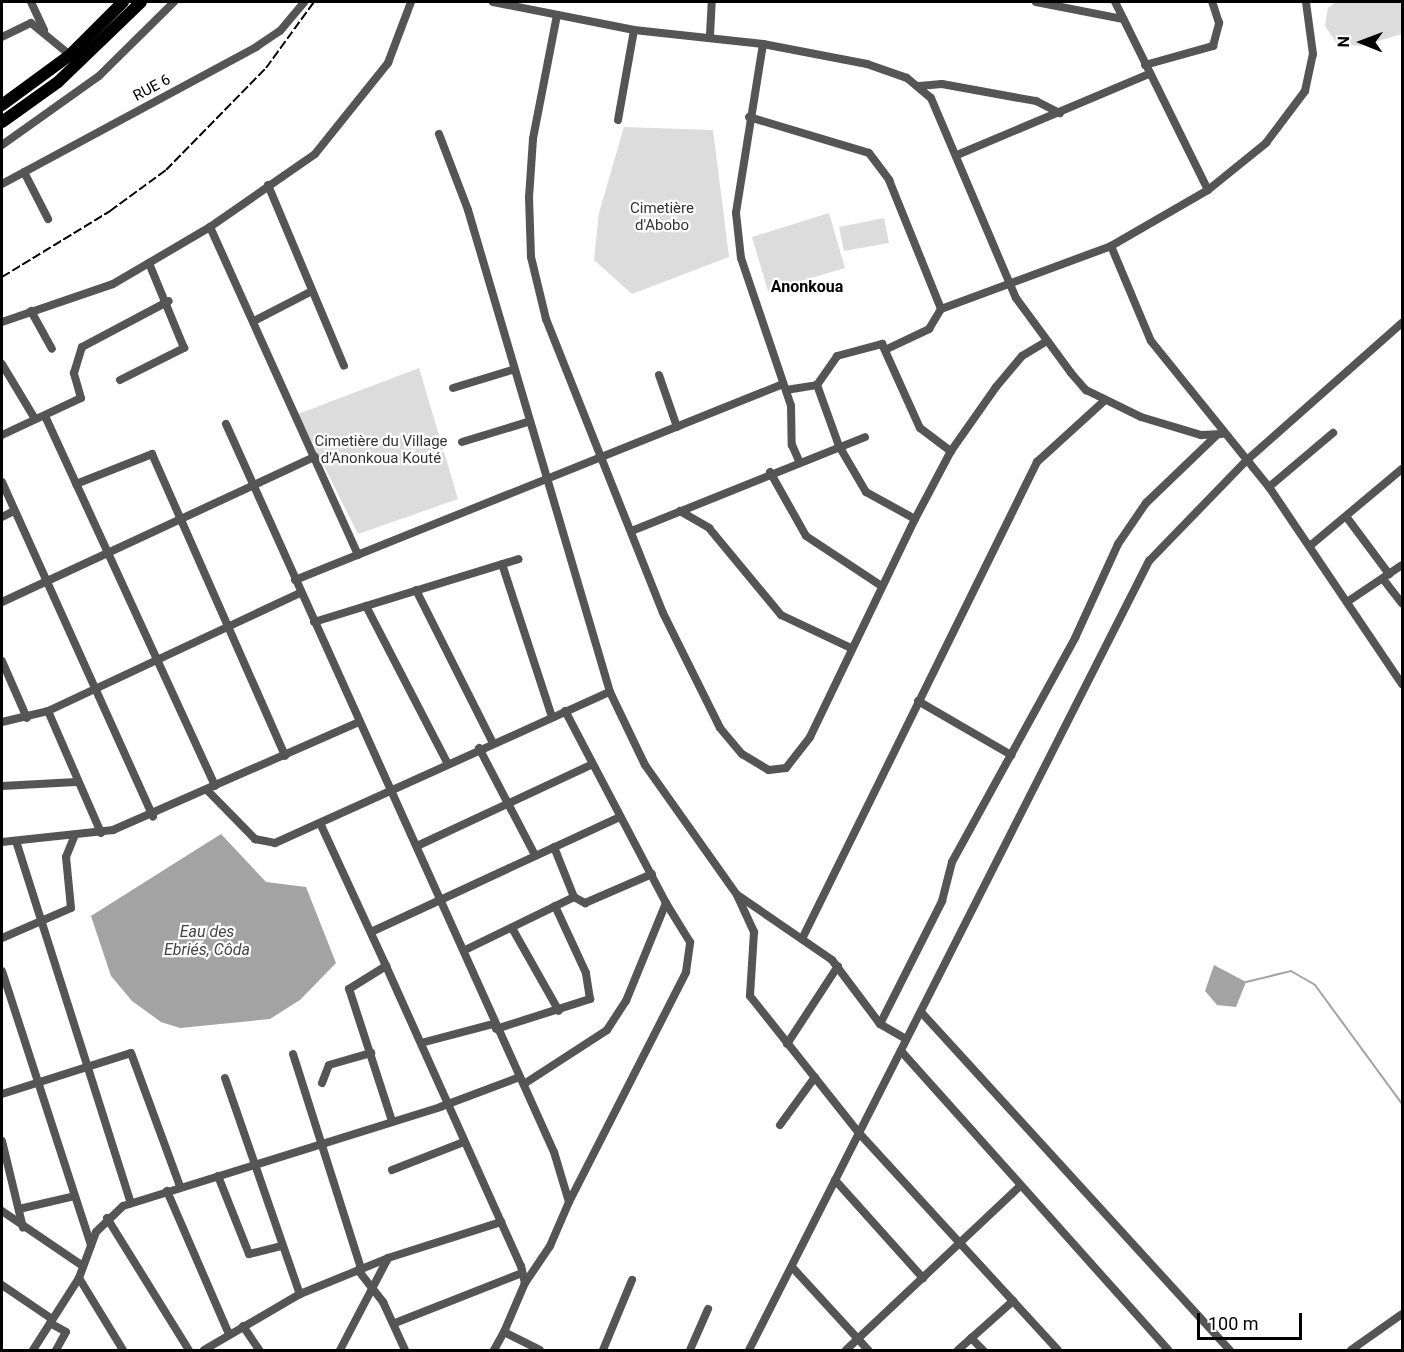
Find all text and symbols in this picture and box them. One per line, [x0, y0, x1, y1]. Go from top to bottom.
north arrow [1332, 12, 1392, 72]
text: N [1334, 36, 1353, 47]
street label: RUE 6 [130, 71, 174, 105]
park label: Cimetière d'Abobo [630, 199, 694, 234]
district label: Anonkoua [771, 277, 843, 297]
park label: Cimetière du Village d'Anonkoua Kouté [314, 432, 448, 467]
water label: Eau des Ebriés, Côda [164, 922, 250, 960]
scale bar [1200, 1301, 1305, 1339]
text: 100 m [1208, 1313, 1259, 1334]

